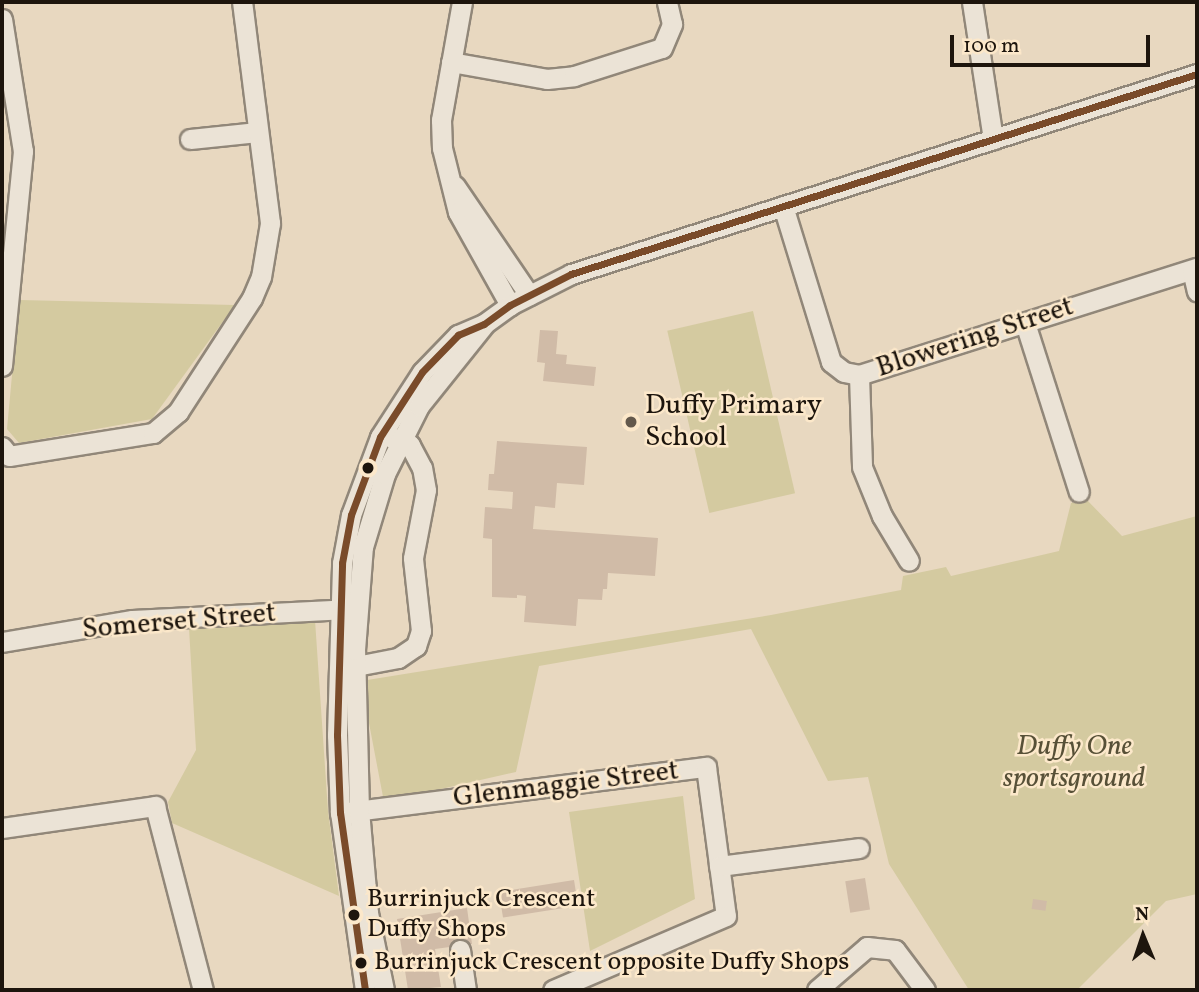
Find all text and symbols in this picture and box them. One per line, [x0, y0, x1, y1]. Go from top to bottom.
scale bar [954, 21, 1154, 65]
text: 100 m [963, 32, 1020, 61]
street label: Blowering Street [872, 290, 1078, 386]
place label: Duffy Primary School [645, 389, 823, 455]
marker: Duffy Primary School [623, 414, 639, 430]
unlabelled marker [361, 461, 375, 475]
street label: Somerset Street [81, 597, 277, 647]
park label: Duffy One sportsground [1003, 730, 1145, 796]
street label: Glenmaggie Street [451, 755, 681, 815]
place label: Burrinjuck Crescent Duffy Shops [367, 884, 595, 946]
north arrow [1108, 901, 1178, 971]
text: N [1135, 902, 1150, 928]
marker: Burrinjuck Crescent Duffy Shops [347, 908, 361, 922]
place label: Burrinjuck Crescent opposite Duffy Shops [374, 947, 850, 979]
marker: Burrinjuck Crescent opposite Duffy Shops [354, 956, 368, 970]

